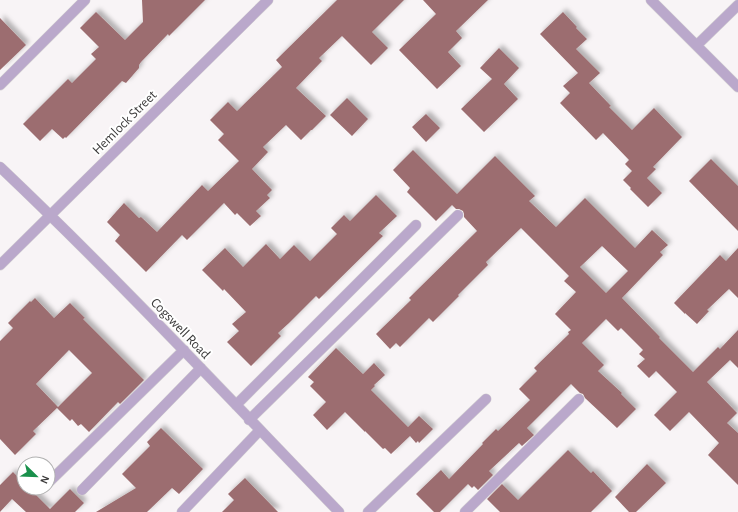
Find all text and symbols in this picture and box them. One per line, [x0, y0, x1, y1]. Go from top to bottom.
street label: Hemlock Street [90, 88, 160, 157]
street label: Cogswell Road [148, 296, 213, 362]
north arrow [16, 456, 56, 496]
text: N [38, 474, 51, 485]

